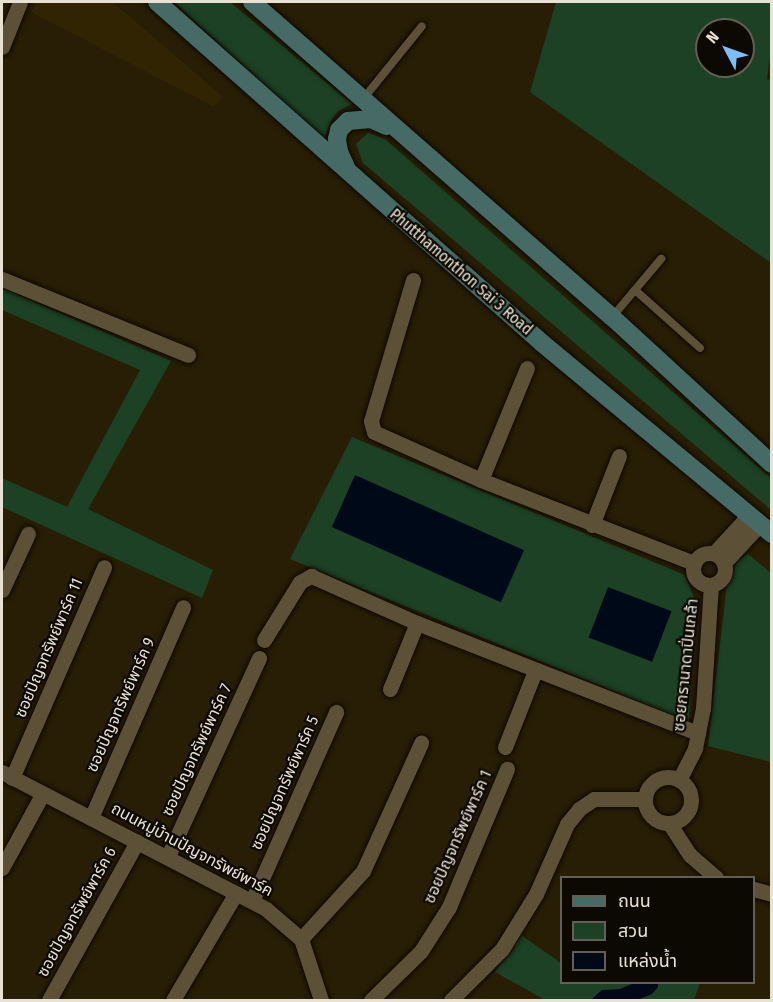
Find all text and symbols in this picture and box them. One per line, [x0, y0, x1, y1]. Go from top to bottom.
north arrow [695, 18, 755, 78]
text: N [702, 27, 723, 47]
street label: Phutthamonthon Sai 3 Road [386, 205, 536, 339]
street label: ซอยปัญจทรัพย์พาร์ค 11 [11, 575, 87, 721]
street label: ซอยกรานาดาปิ่นเกล้า [669, 598, 703, 732]
street label: ซอยปัญจทรัพย์พาร์ค 9 [83, 635, 159, 775]
street label: ซอยปัญจทรัพย์พาร์ค 7 [158, 681, 236, 819]
street label: ซอยปัญจทรัพย์พาร์ค 5 [247, 713, 323, 853]
street label: ซอยปัญจทรัพย์พาร์ค 1 [420, 767, 496, 907]
street label: ถนนหมู่บ้านปัญจทรัพย์พาร์ค [108, 799, 276, 901]
street label: ซอยปัญจทรัพย์พาร์ค 6 [33, 844, 121, 980]
legend [560, 876, 755, 984]
text: ถนน [618, 890, 651, 912]
text: สวน [618, 920, 648, 942]
text: แหล่งน้ำ [618, 950, 677, 972]

